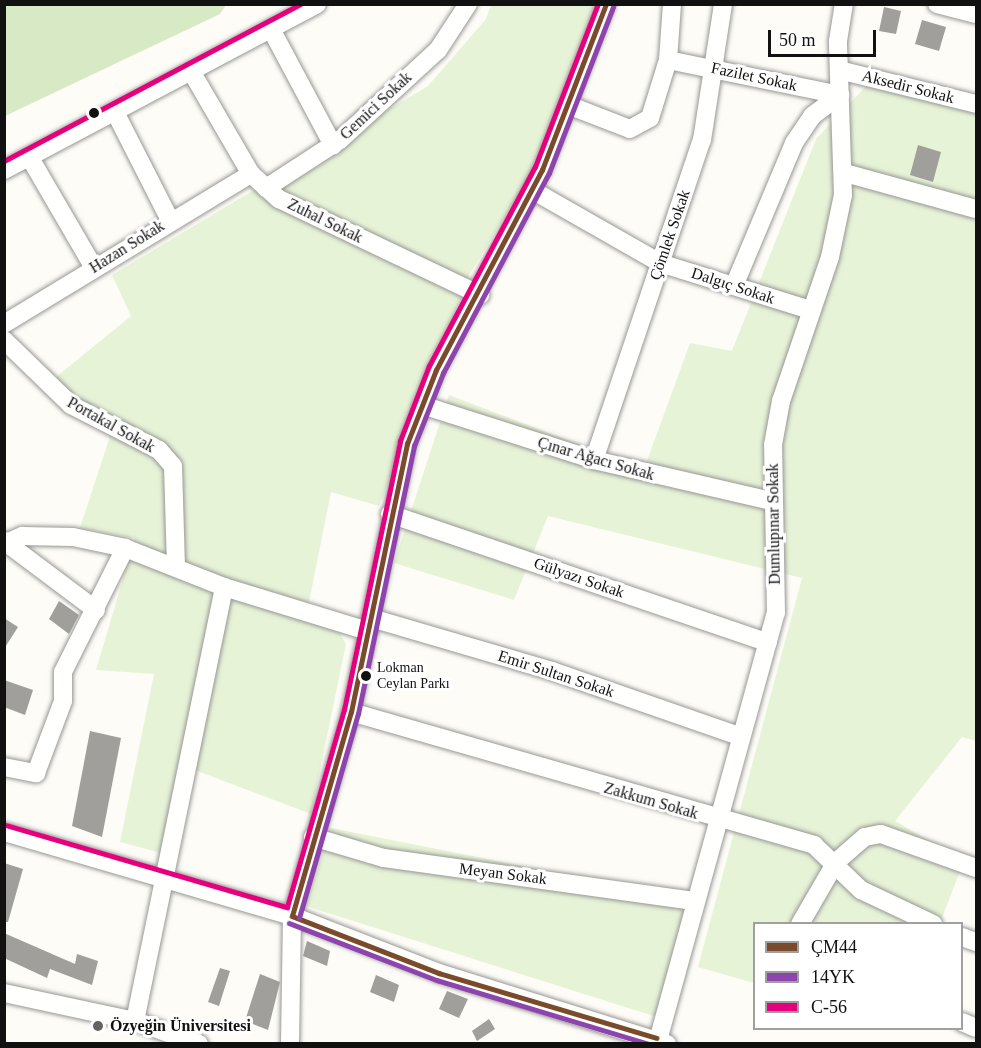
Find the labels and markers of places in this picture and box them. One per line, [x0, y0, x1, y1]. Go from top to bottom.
unlabelled marker [88, 107, 100, 119]
place label: Lokman Ceylan Parkı [377, 660, 450, 692]
marker: Lokman Ceylan Parkı [360, 670, 372, 682]
place label: Özyeğin Üniversitesi [110, 1016, 251, 1036]
marker: Özyeğin Üniversitesi [91, 1019, 105, 1033]

